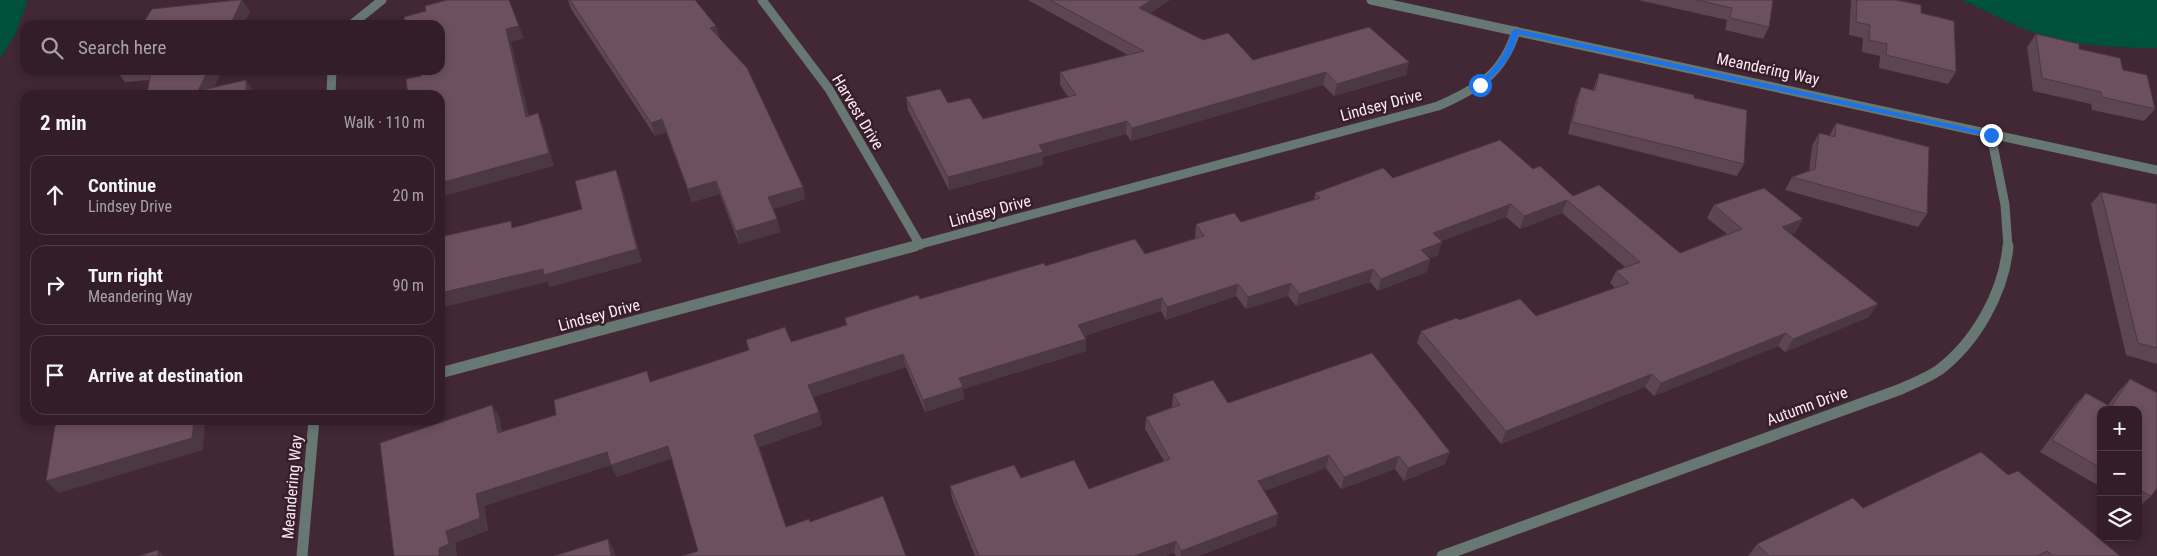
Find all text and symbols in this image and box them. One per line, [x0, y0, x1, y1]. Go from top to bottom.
search box [20, 20, 445, 75]
icon: search [38, 34, 66, 62]
text: Search here [78, 36, 166, 59]
street label: Meandering Way [1715, 49, 1821, 89]
street label: Harvest Drive [828, 71, 888, 153]
route start [1469, 74, 1492, 97]
street label: Lindsey Drive [1338, 85, 1424, 125]
text: 2 min [40, 111, 87, 135]
text: Walk · 110 m [344, 113, 425, 132]
route end [1980, 124, 2003, 147]
text: Continue [88, 174, 156, 197]
icon: ahead [41, 181, 69, 209]
text: 20 m [392, 186, 424, 205]
street label: Lindsey Drive [947, 191, 1033, 231]
text: Lindsey Drive [88, 197, 172, 216]
text: Turn right [88, 264, 163, 287]
icon: right [41, 271, 69, 299]
text: 90 m [392, 276, 424, 295]
text: Meandering Way [88, 287, 192, 306]
street label: Lindsey Drive [556, 295, 642, 335]
icon: arrive [41, 361, 69, 389]
text: Arrive at destination [88, 364, 243, 387]
street label: Autumn Drive [1764, 383, 1850, 429]
map controls [2097, 406, 2142, 541]
button: + [2097, 406, 2142, 451]
street label: Meandering Way [278, 434, 306, 540]
button: − [2097, 451, 2142, 496]
button: layers [2097, 496, 2142, 541]

